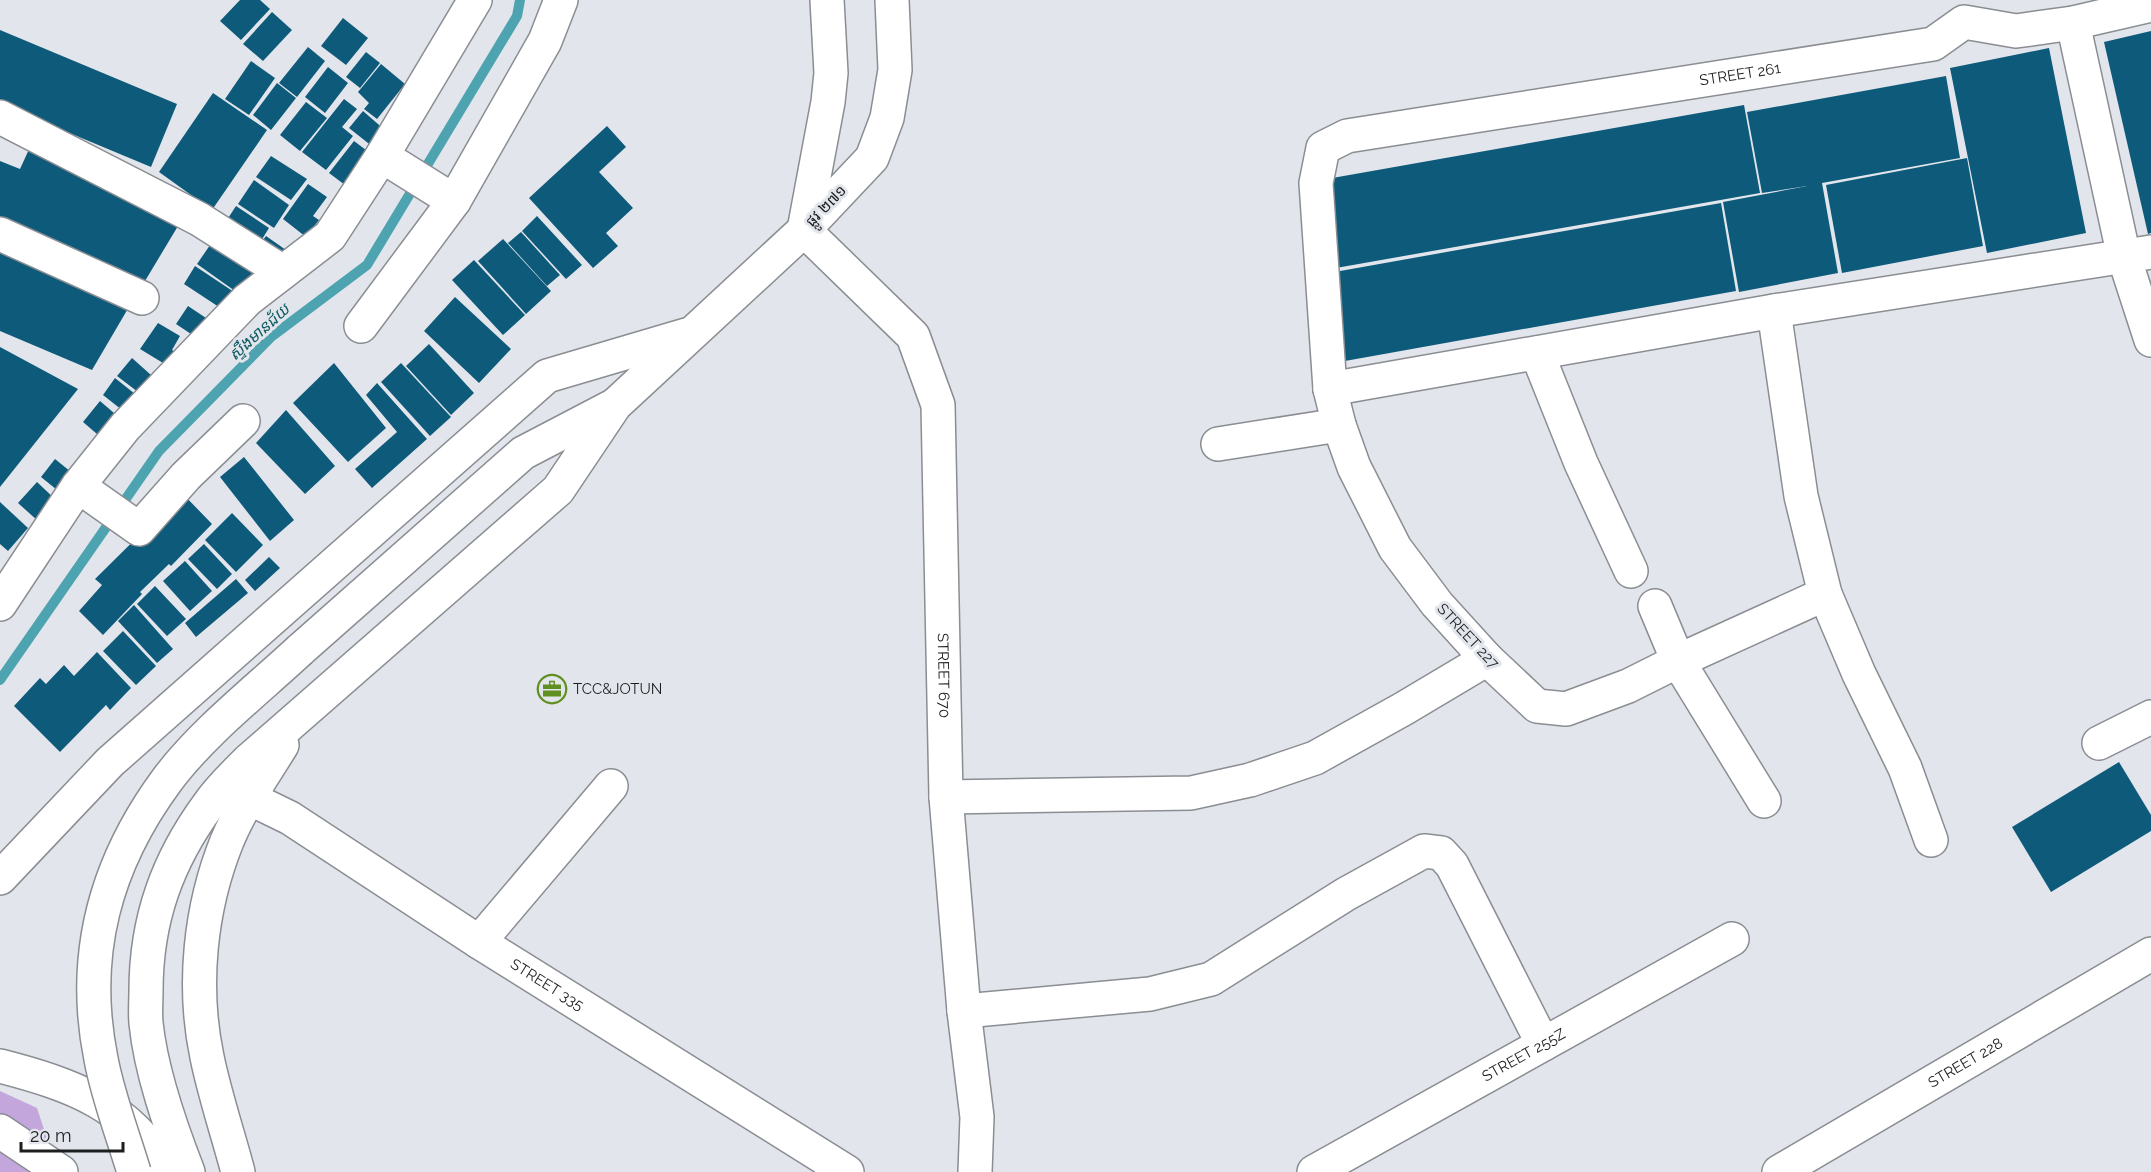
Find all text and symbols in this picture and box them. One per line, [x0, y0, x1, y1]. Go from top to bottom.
street label: STREET 261 [1698, 59, 1783, 90]
street label: ផ្លូវ ២៧១ [802, 181, 853, 234]
water label: ស្ទឹងមានជ័យ [224, 298, 295, 365]
street label: STREET 227 [1433, 600, 1503, 672]
street label: STREET 670 [934, 633, 953, 718]
office icon: TCC&JOTUN [536, 673, 568, 705]
place label: TCC&JOTUN [573, 680, 662, 698]
street label: STREET 335 [507, 955, 587, 1014]
street label: STREET 255Z [1479, 1025, 1568, 1086]
street label: STREET 228 [1925, 1034, 2006, 1092]
scale bar [21, 1115, 123, 1153]
text: 20 m [30, 1125, 72, 1146]

